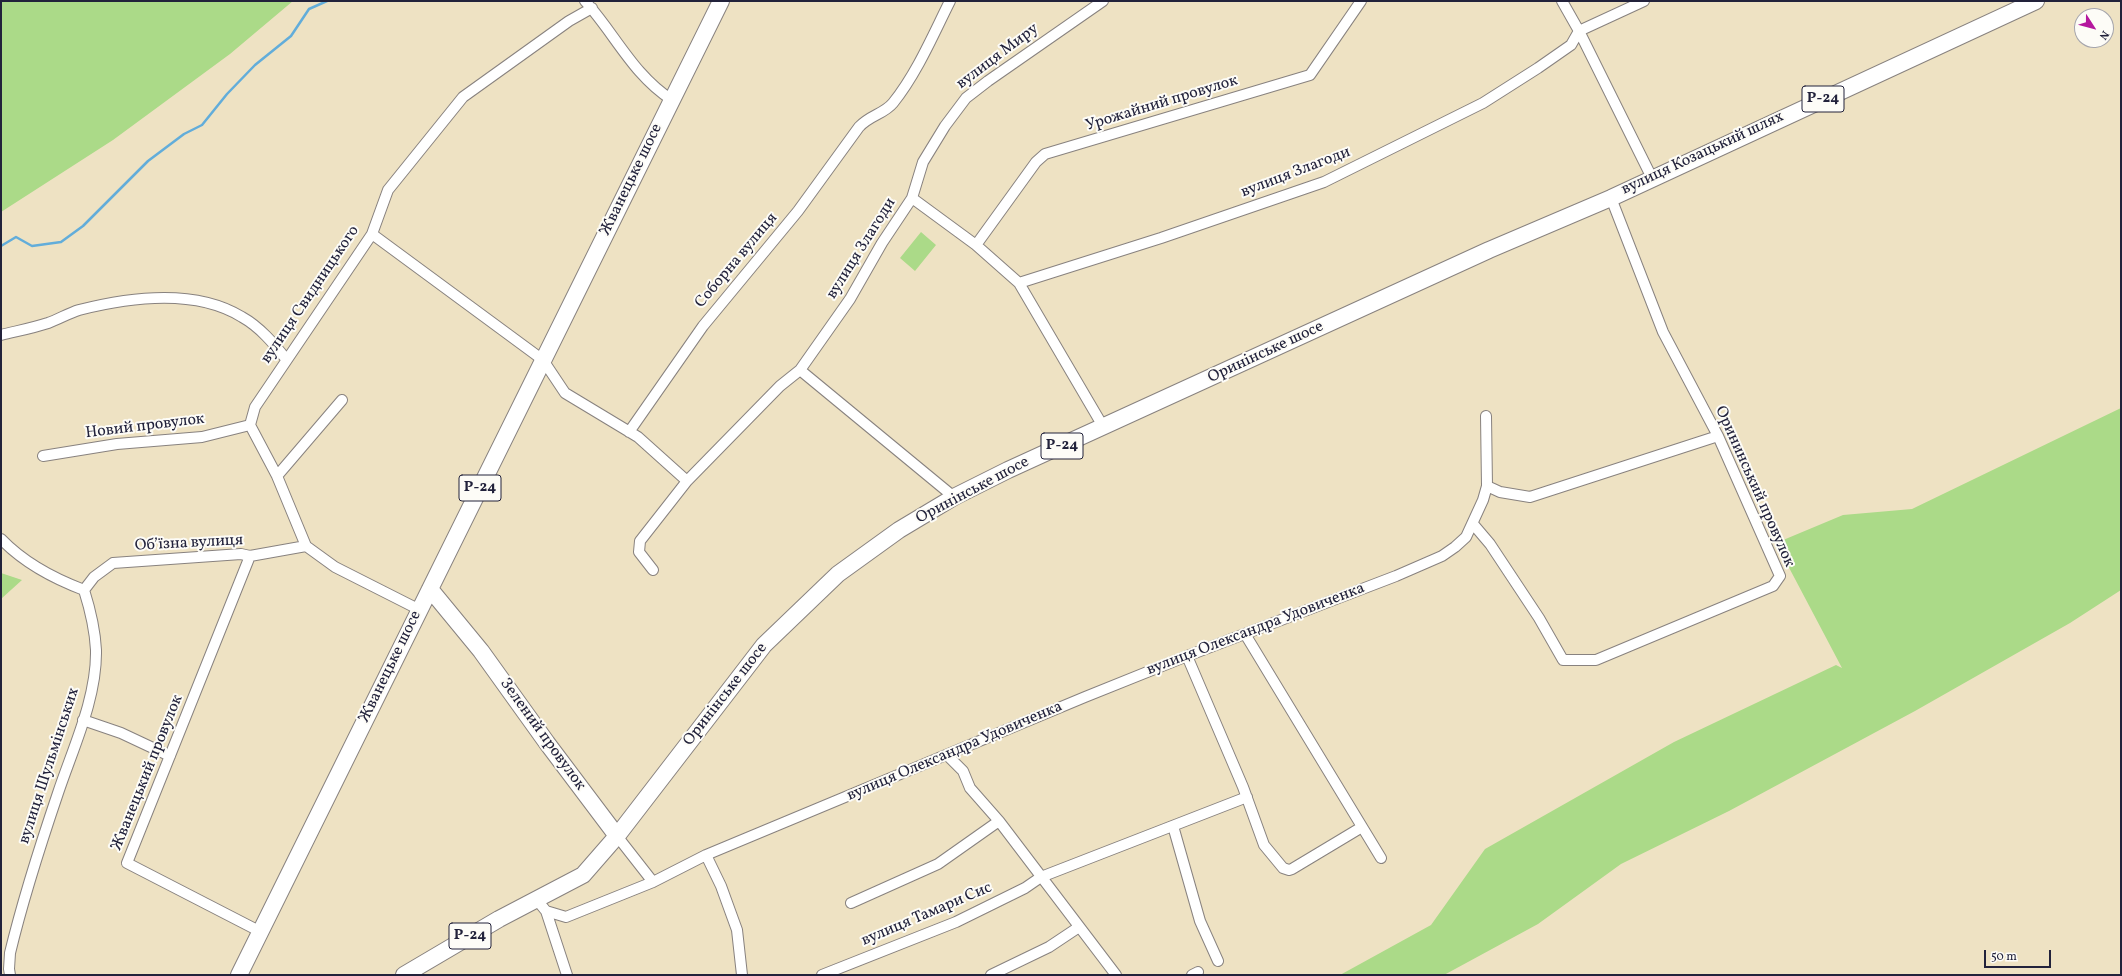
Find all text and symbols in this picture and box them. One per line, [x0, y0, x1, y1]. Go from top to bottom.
north arrow [2074, 8, 2114, 48]
street label: вулиця Миру [953, 20, 1043, 94]
text: N [2095, 27, 2112, 42]
street label: Урожайний провулок [1084, 72, 1240, 136]
road number: Р-24 [1802, 86, 1844, 112]
street label: вулиця Козацький шлях [1619, 108, 1787, 200]
street label: Жванецьке шосе [597, 121, 667, 239]
street label: вулиця Злагоди [1239, 143, 1353, 203]
street label: вулиця Злагоди [823, 195, 901, 303]
street label: Соборна вулиця [692, 209, 782, 313]
street label: вулиця Свидницького [258, 222, 364, 368]
street label: Оринінське шосе [1205, 318, 1327, 388]
street label: Орининський провулок [1710, 403, 1798, 571]
street label: Новий провулок [84, 410, 206, 444]
road number: Р-24 [1041, 433, 1083, 459]
street label: Оринінське шосе [913, 453, 1033, 529]
road number: Р-24 [459, 475, 501, 501]
street label: Обʼїзна вулиця [134, 532, 244, 556]
street label: вулиця Олександра Удовиченка [1144, 579, 1368, 681]
street label: Жванецьке шосе [356, 608, 426, 726]
street label: Оринінське шосе [680, 640, 772, 750]
street label: Зелений провулок [495, 675, 589, 795]
street label: вулиця Шульмінських [16, 685, 84, 847]
street label: Жванецький провулок [108, 692, 188, 854]
street label: вулиця Олександра Удовиченка [844, 698, 1066, 806]
street label: вулиця Тамари Сис [859, 879, 995, 951]
road number: Р-24 [449, 923, 491, 949]
scale bar [1986, 942, 2053, 968]
text: 50 m [1991, 949, 2017, 965]

